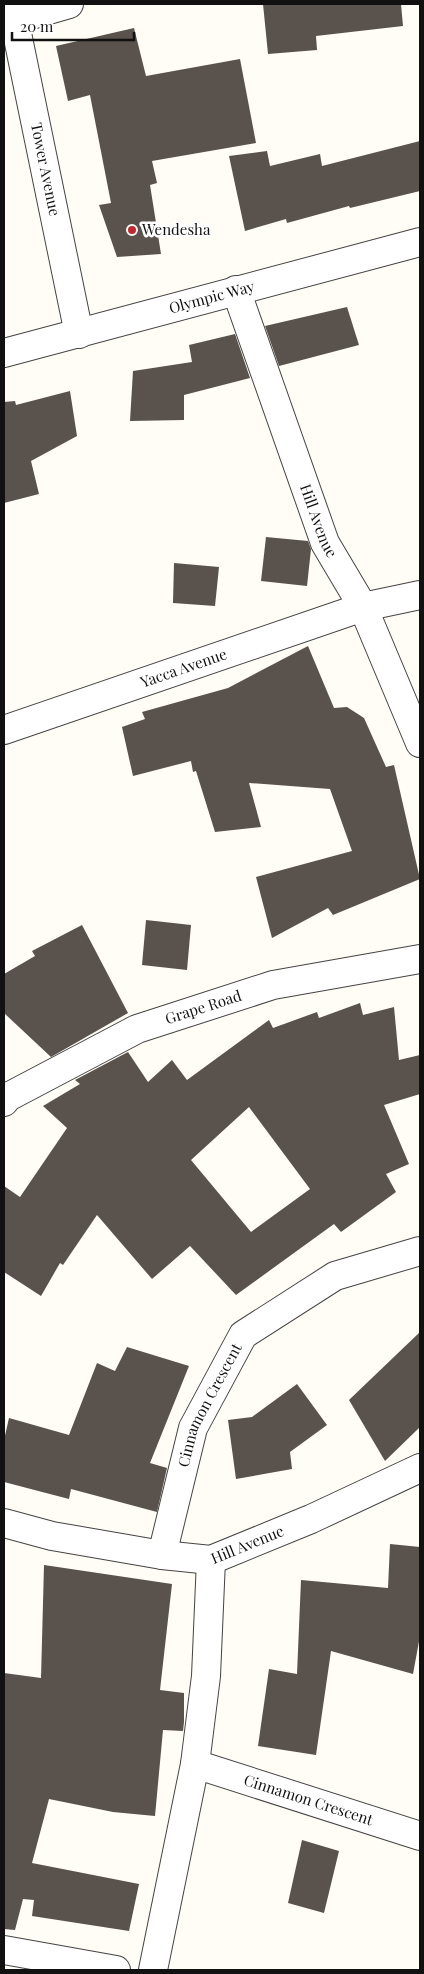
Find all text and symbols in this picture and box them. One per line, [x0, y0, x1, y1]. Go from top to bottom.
scale bar [12, 10, 135, 42]
text: 20 m [20, 16, 54, 36]
street label: Tower Avenue [27, 121, 65, 218]
place label: Wendesha [141, 219, 211, 239]
marker: Wendesha [126, 224, 138, 236]
street label: Olympic Way [167, 276, 257, 318]
street label: Hill Avenue [296, 481, 342, 561]
street label: Yacca Avenue [137, 643, 229, 692]
street label: Grape Road [162, 985, 244, 1028]
street label: Cinnamon Crescent [173, 1339, 246, 1469]
street label: Hill Avenue [208, 1520, 287, 1568]
street label: Cinnamon Crescent [241, 1769, 376, 1830]

